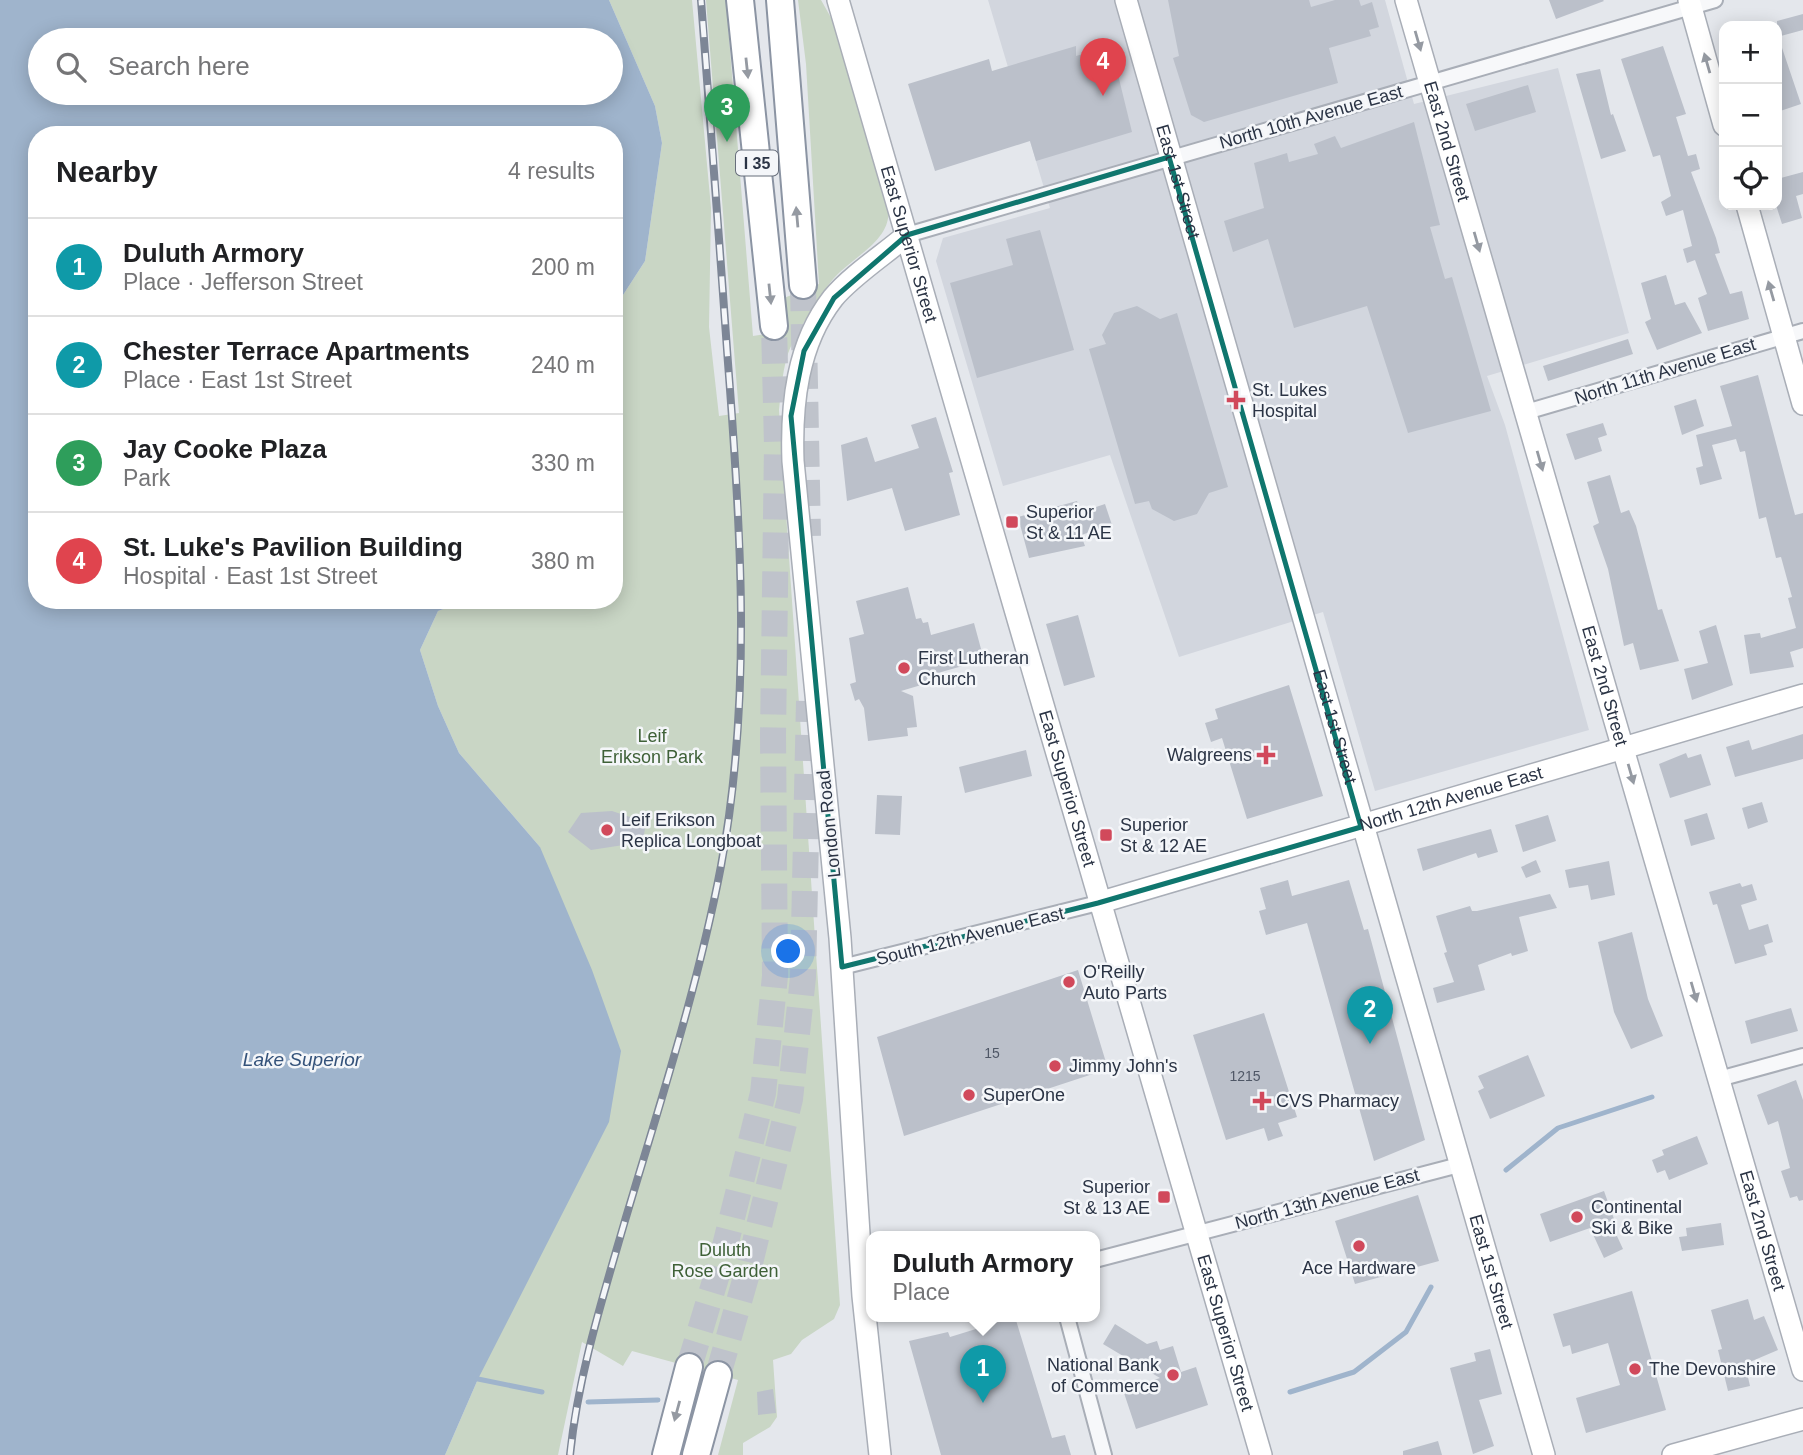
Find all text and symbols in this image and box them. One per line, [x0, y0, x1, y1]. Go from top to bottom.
map controls [1719, 21, 1782, 210]
button: + [1719, 21, 1782, 84]
search box [28, 28, 623, 105]
one-way arrow [1413, 31, 1423, 52]
pin: 4 [1080, 38, 1126, 96]
icon: search [52, 48, 90, 86]
text: Search here [108, 51, 250, 81]
one-way arrow [1701, 52, 1711, 73]
one-way arrow [742, 57, 753, 79]
street label: East 2nd Street [1420, 79, 1474, 204]
street label: North 10th Avenue East [1217, 81, 1405, 153]
pin: 3 [704, 84, 750, 142]
button: − [1719, 84, 1782, 147]
street label: East 1st Street [1152, 122, 1204, 241]
button: locate [1719, 147, 1782, 210]
road number: I 35 [736, 150, 778, 176]
text: Nearby [56, 155, 158, 188]
text: 4 results [508, 158, 595, 184]
street label: East Superior Street [877, 163, 941, 325]
one-way arrow [791, 205, 802, 227]
one-way arrow [1472, 232, 1482, 253]
text: Duluth Armory [123, 238, 304, 268]
text: 1 [73, 254, 85, 280]
text: 200 m [531, 254, 595, 280]
text: Place · Jefferson Street [123, 269, 363, 295]
one-way arrow [1765, 280, 1776, 302]
one-way arrow [765, 283, 776, 305]
street label: North 11th Avenue East [1572, 334, 1758, 408]
text: Chester Terrace Apartments [123, 336, 470, 366]
text: 2 [73, 352, 85, 378]
text: 240 m [531, 352, 595, 378]
text: Place · East 1st Street [123, 367, 352, 393]
place label: St. Lukes Hospital [1252, 380, 1327, 421]
marker: St. Lukes Hospital [1226, 390, 1246, 410]
text: Jay Cooke Plaza [123, 434, 327, 464]
text: 3 [73, 450, 85, 476]
text: 330 m [531, 450, 595, 476]
one-way arrow [1536, 451, 1546, 472]
text: Park [123, 465, 170, 491]
place label: Superior St & 11 AE [1026, 502, 1112, 543]
marker: Superior St & 11 AE [1004, 514, 1020, 530]
text: St. Luke's Pavilion Building [123, 532, 463, 562]
text: 4 [73, 548, 85, 574]
text: 380 m [531, 548, 595, 574]
text: Hospital · East 1st Street [123, 563, 377, 589]
street label: East 2nd Street [1578, 623, 1632, 748]
place label: First Lutheran Church [918, 648, 1029, 689]
marker: First Lutheran Church [896, 660, 912, 676]
street label: East 1st Street [1309, 667, 1361, 786]
street label: East Superior Street [1035, 708, 1099, 869]
park label: Leif Erikson Park [601, 726, 704, 767]
place label: Walgreens [1167, 745, 1252, 765]
marker: Walgreens [1258, 747, 1274, 763]
street label: North 12th Avenue East [1357, 762, 1545, 835]
one-way arrow [1626, 763, 1636, 784]
street label: London Road [813, 769, 845, 879]
place label: Leif Erikson Replica Longboat [621, 810, 761, 851]
place label: Superior St & 12 AE [1120, 815, 1207, 856]
marker: Leif Erikson Replica Longboat [599, 822, 615, 838]
marker: Superior St & 12 AE [1098, 827, 1114, 843]
street label: South 12th Avenue East [874, 903, 1066, 969]
your location [771, 934, 805, 968]
place label: O'Reilly Auto Parts [1083, 962, 1167, 1003]
marker: O'Reilly Auto Parts [1061, 974, 1077, 990]
one-way arrow [1689, 982, 1699, 1003]
pin: 2 [1347, 986, 1393, 1044]
house number: 15 [984, 1045, 1000, 1061]
water label: Lake Superior [243, 1049, 362, 1070]
place label: Jimmy John's [1069, 1056, 1177, 1076]
marker: Jimmy John's [1047, 1058, 1063, 1074]
house number: 1215 [1229, 1068, 1261, 1084]
place label: SuperOne [983, 1085, 1065, 1105]
marker: SuperOne [961, 1087, 977, 1103]
place label: CVS Pharmacy [1276, 1091, 1399, 1111]
marker: CVS Pharmacy [1254, 1093, 1270, 1109]
street label: North 13th Avenue East [1233, 1165, 1421, 1233]
street label: East 2nd Street [1736, 1168, 1789, 1293]
place label: Superior St & 13 AE [1063, 1177, 1150, 1218]
marker: Superior St & 13 AE [1156, 1189, 1172, 1205]
place label: Continental Ski & Bike [1591, 1197, 1682, 1238]
marker: Continental Ski & Bike [1569, 1209, 1585, 1225]
street label: East 1st Street [1465, 1212, 1517, 1331]
popup [866, 1231, 1100, 1322]
marker: Ace Hardware [1351, 1238, 1367, 1254]
park label: Duluth Rose Garden [671, 1240, 779, 1281]
text: Duluth Armory [892, 1248, 1074, 1278]
street label: East Superior Street [1193, 1252, 1258, 1414]
place label: Ace Hardware [1302, 1258, 1416, 1278]
text: Place [892, 1279, 950, 1305]
pin: 1 [960, 1345, 1006, 1403]
place label: National Bank of Commerce [1047, 1355, 1160, 1396]
place label: The Devonshire [1649, 1359, 1776, 1379]
marker: The Devonshire [1627, 1361, 1643, 1377]
marker: National Bank of Commerce [1165, 1367, 1181, 1383]
one-way arrow [672, 1401, 682, 1422]

